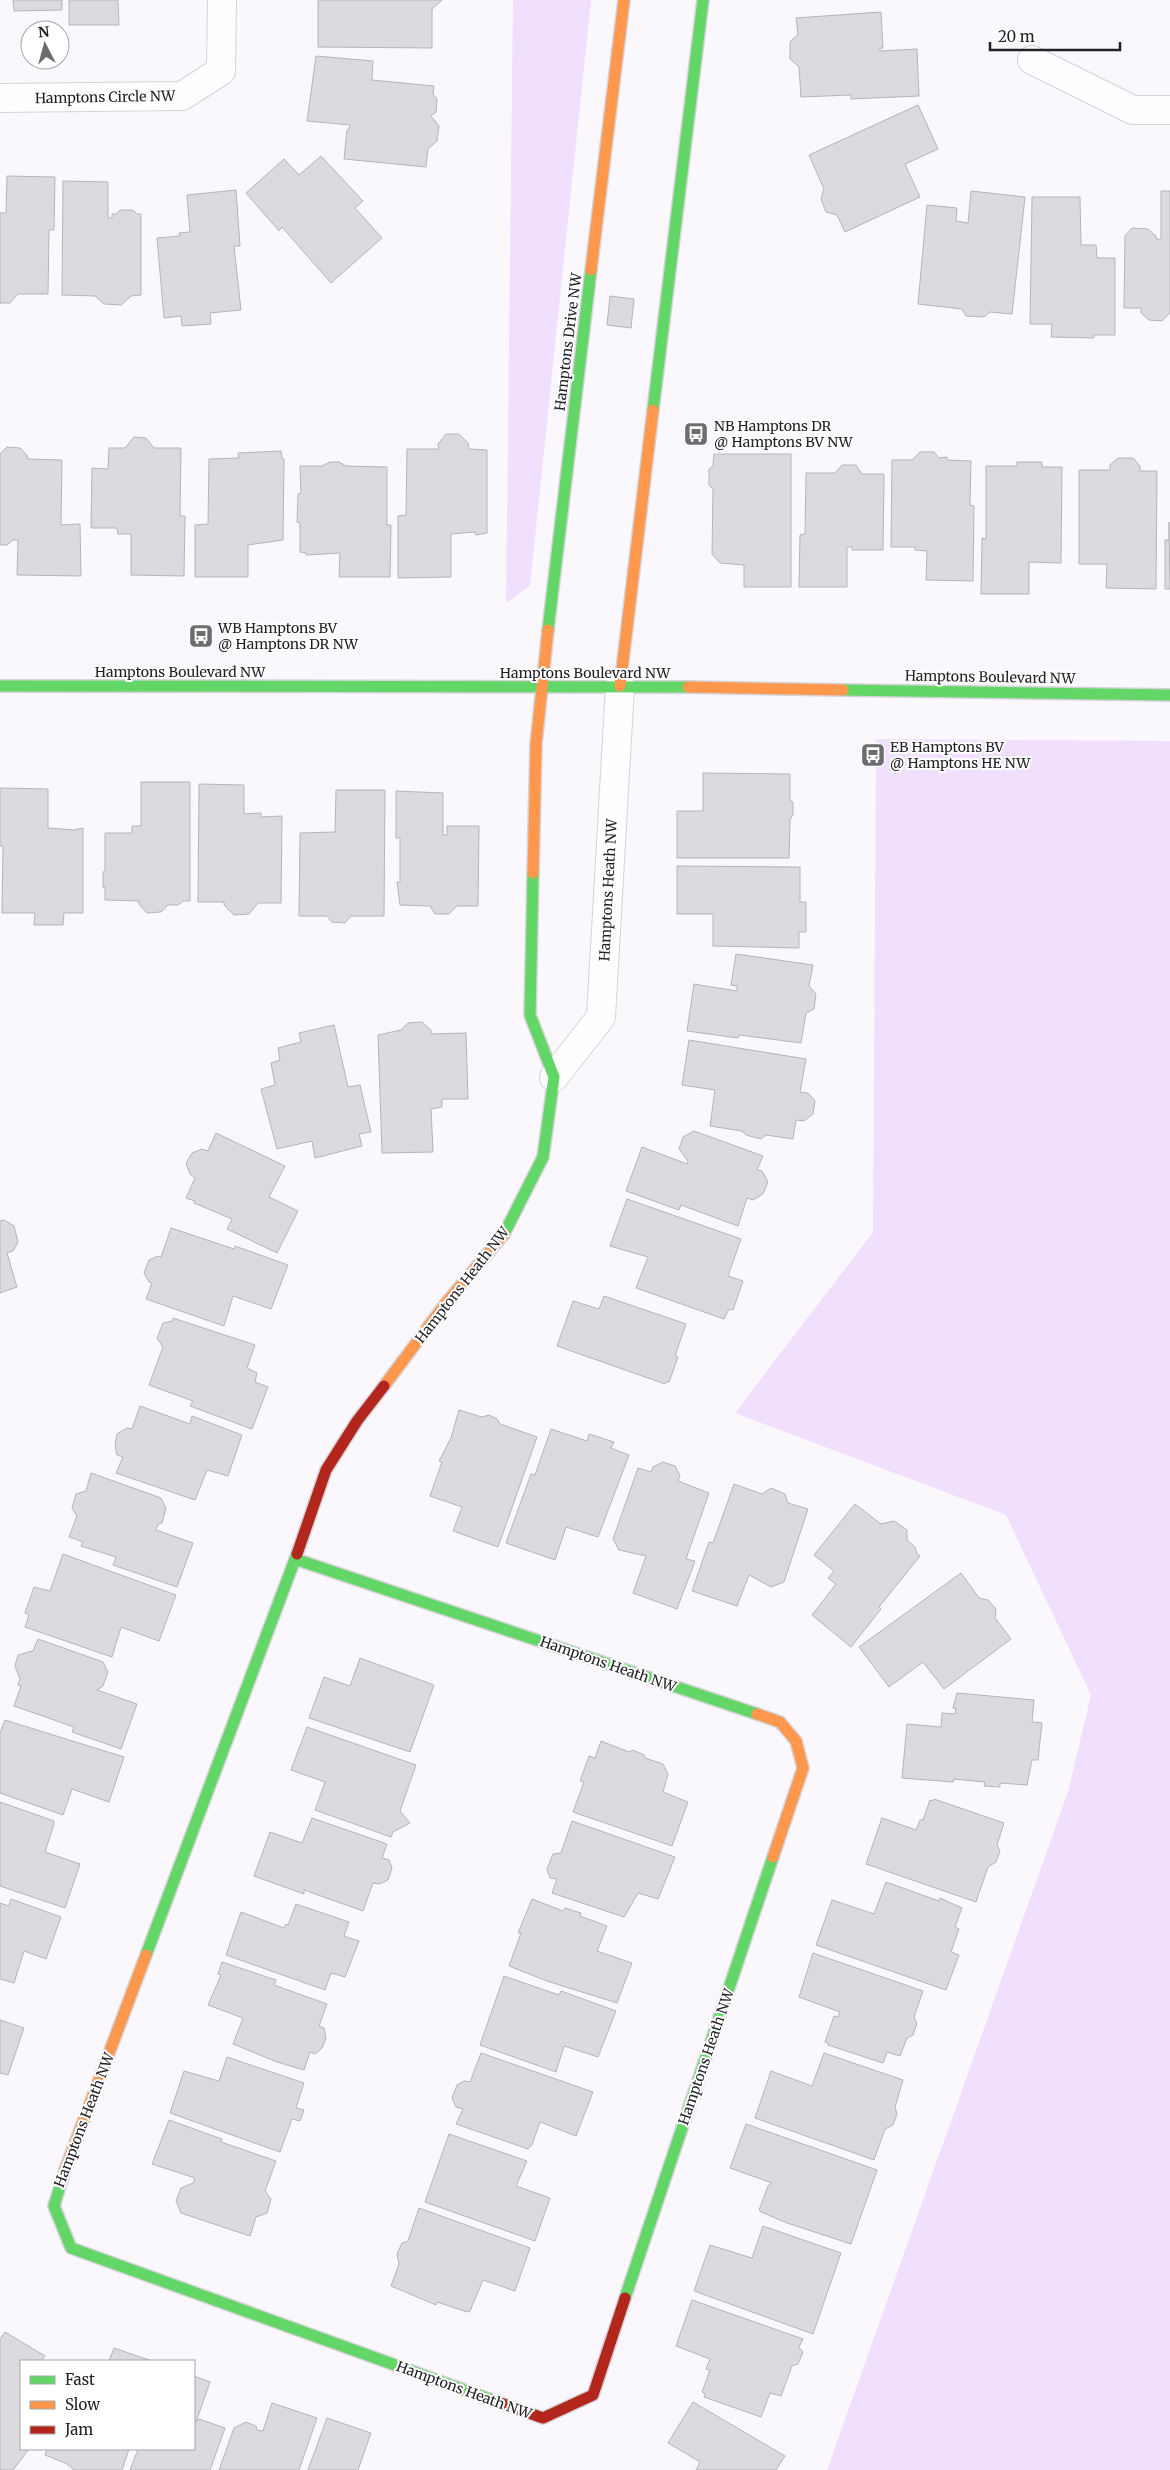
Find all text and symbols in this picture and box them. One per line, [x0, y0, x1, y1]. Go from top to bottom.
north arrow [20, 20, 70, 70]
scale bar [990, 20, 1120, 52]
text: N [37, 23, 50, 42]
text: 20 m [998, 27, 1035, 46]
street label: Hamptons Circle NW [35, 87, 176, 107]
street label: Hamptons Drive NW [551, 271, 586, 412]
place label: NB Hamptons DR @ Hamptons BV NW [714, 417, 854, 451]
bus stop icon: NB Hamptons DR @ Hamptons BV NW [683, 421, 709, 447]
place label: WB Hamptons BV @ Hamptons DR NW [217, 619, 359, 653]
bus stop icon: WB Hamptons BV @ Hamptons DR NW [188, 623, 214, 649]
street label: Hamptons Boulevard NW [95, 663, 266, 681]
street label: Hamptons Boulevard NW [500, 664, 671, 682]
street label: Hamptons Boulevard NW [905, 667, 1076, 688]
place label: EB Hamptons BV @ Hamptons HE NW [890, 738, 1031, 772]
bus stop icon: EB Hamptons BV @ Hamptons HE NW [860, 742, 886, 768]
street label: Hamptons Heath NW [595, 817, 621, 962]
street label: Hamptons Heath NW [411, 1222, 514, 1347]
street label: Hamptons Heath NW [538, 1632, 679, 1696]
street label: Hamptons Heath NW [674, 1986, 738, 2127]
street label: Hamptons Heath NW [50, 2049, 118, 2190]
street label: Hamptons Heath NW [394, 2357, 535, 2423]
legend [20, 2360, 195, 2450]
text: Fast [65, 2370, 95, 2389]
text: Slow [65, 2395, 100, 2414]
text: Jam [64, 2420, 93, 2439]

